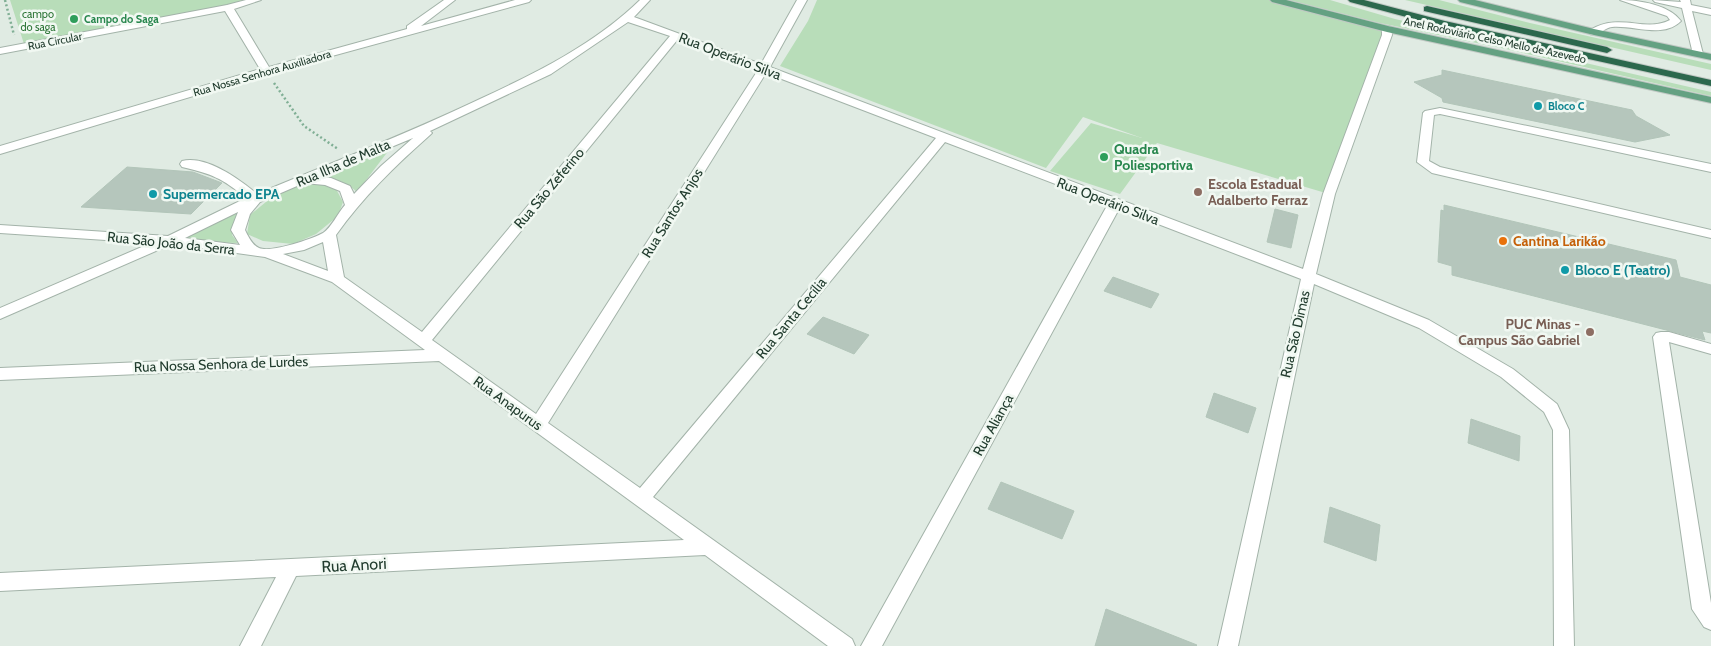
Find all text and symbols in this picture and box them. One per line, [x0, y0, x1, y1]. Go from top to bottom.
park label: campo do saga [20, 7, 56, 34]
place label: Campo do Saga [84, 12, 159, 26]
marker: Campo do Saga [68, 13, 80, 25]
street label: Anel Rodoviário Celso Mello de Azevedo [1402, 14, 1588, 66]
street label: Rua Operário Silva [676, 28, 784, 84]
street label: Rua Circular [27, 29, 84, 53]
street label: Rua Nossa Senhora Auxiliadora [191, 46, 333, 99]
place label: Bloco C [1548, 99, 1585, 113]
marker: Bloco C [1532, 100, 1544, 112]
street label: Rua Ilha de Malta [293, 135, 393, 191]
place label: Quadra Poliesportiva [1114, 140, 1193, 174]
street label: Rua São Zeferino [510, 144, 588, 232]
marker: Quadra Poliesportiva [1098, 151, 1110, 163]
street label: Rua Santos Anjos [637, 165, 707, 261]
street label: Rua Operário Silva [1054, 173, 1162, 229]
place label: Escola Estadual Adalberto Ferraz [1208, 175, 1308, 209]
place label: Supermercado EPA [163, 185, 280, 203]
marker: Escola Estadual Adalberto Ferraz [1192, 186, 1204, 198]
marker: Supermercado EPA [147, 188, 159, 200]
street label: Rua São João da Serra [106, 227, 236, 259]
place label: Cantina Larikão [1513, 232, 1606, 250]
marker: Cantina Larikão [1497, 235, 1509, 247]
place label: Bloco E (Teatro) [1575, 261, 1671, 279]
marker: Bloco E (Teatro) [1559, 264, 1571, 276]
street label: Rua Santa Cecília [752, 273, 830, 362]
street label: Rua São Dimas [1276, 288, 1314, 379]
place label: PUC Minas - Campus São Gabriel [1458, 315, 1580, 349]
marker: PUC Minas - Campus São Gabriel [1584, 326, 1596, 338]
street label: Rua Nossa Senhora de Lurdes [134, 352, 309, 376]
street label: Rua Anapurus [470, 372, 546, 434]
street label: Rua Aliança [969, 391, 1017, 459]
street label: Rua Anori [321, 554, 387, 576]

